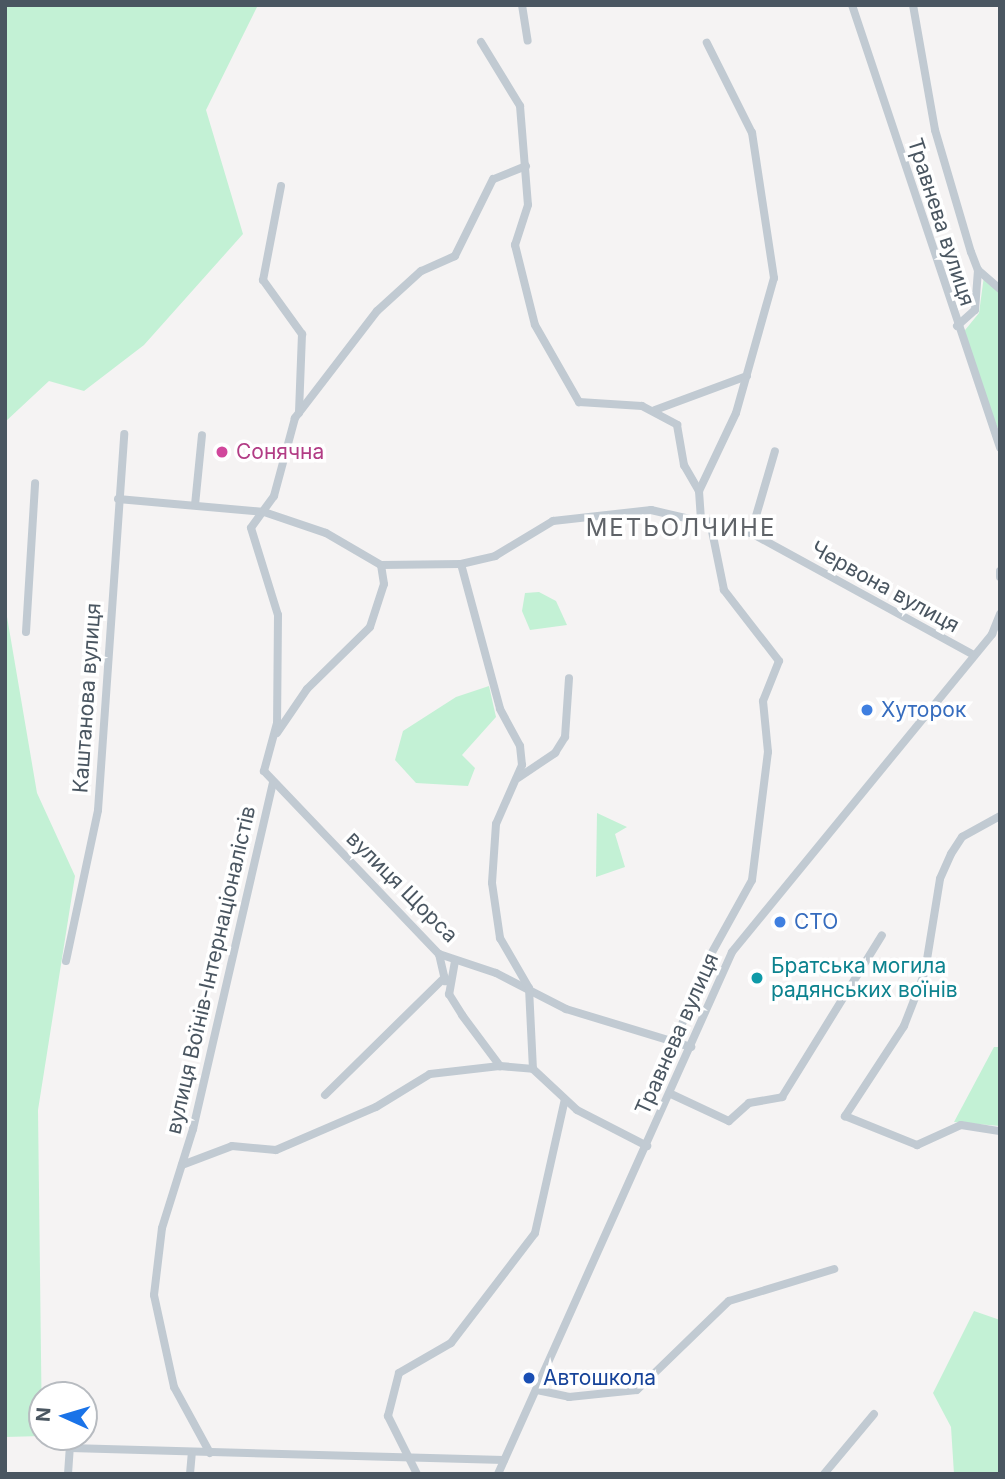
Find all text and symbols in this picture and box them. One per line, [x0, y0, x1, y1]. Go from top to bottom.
street label: Травнева вулиця [902, 135, 980, 309]
place label: Сонячна [236, 439, 324, 465]
marker: Сонячна [214, 444, 230, 460]
district label: МЕТЬОЛЧИНЕ [587, 514, 775, 542]
street label: Червона вулиця [806, 536, 964, 638]
street label: Каштанова вулиця [68, 602, 106, 794]
place label: Хуторок [881, 697, 966, 723]
marker: Хуторок [859, 702, 875, 718]
street label: вулиця Воїнів-Інтернаціоналістів [161, 804, 261, 1136]
street label: вулиця Щорса [341, 826, 463, 948]
place label: СТО [794, 909, 838, 935]
marker: СТО [772, 914, 788, 930]
street label: Травнева вулиця [630, 949, 724, 1119]
place label: Братська могила радянських воїнів [771, 953, 958, 1003]
marker: Братська могила радянських воїнів [749, 970, 765, 986]
place label: Автошкола [543, 1365, 656, 1391]
marker: Автошкола [521, 1370, 537, 1386]
north arrow [28, 1381, 98, 1451]
text: N [32, 1407, 56, 1423]

